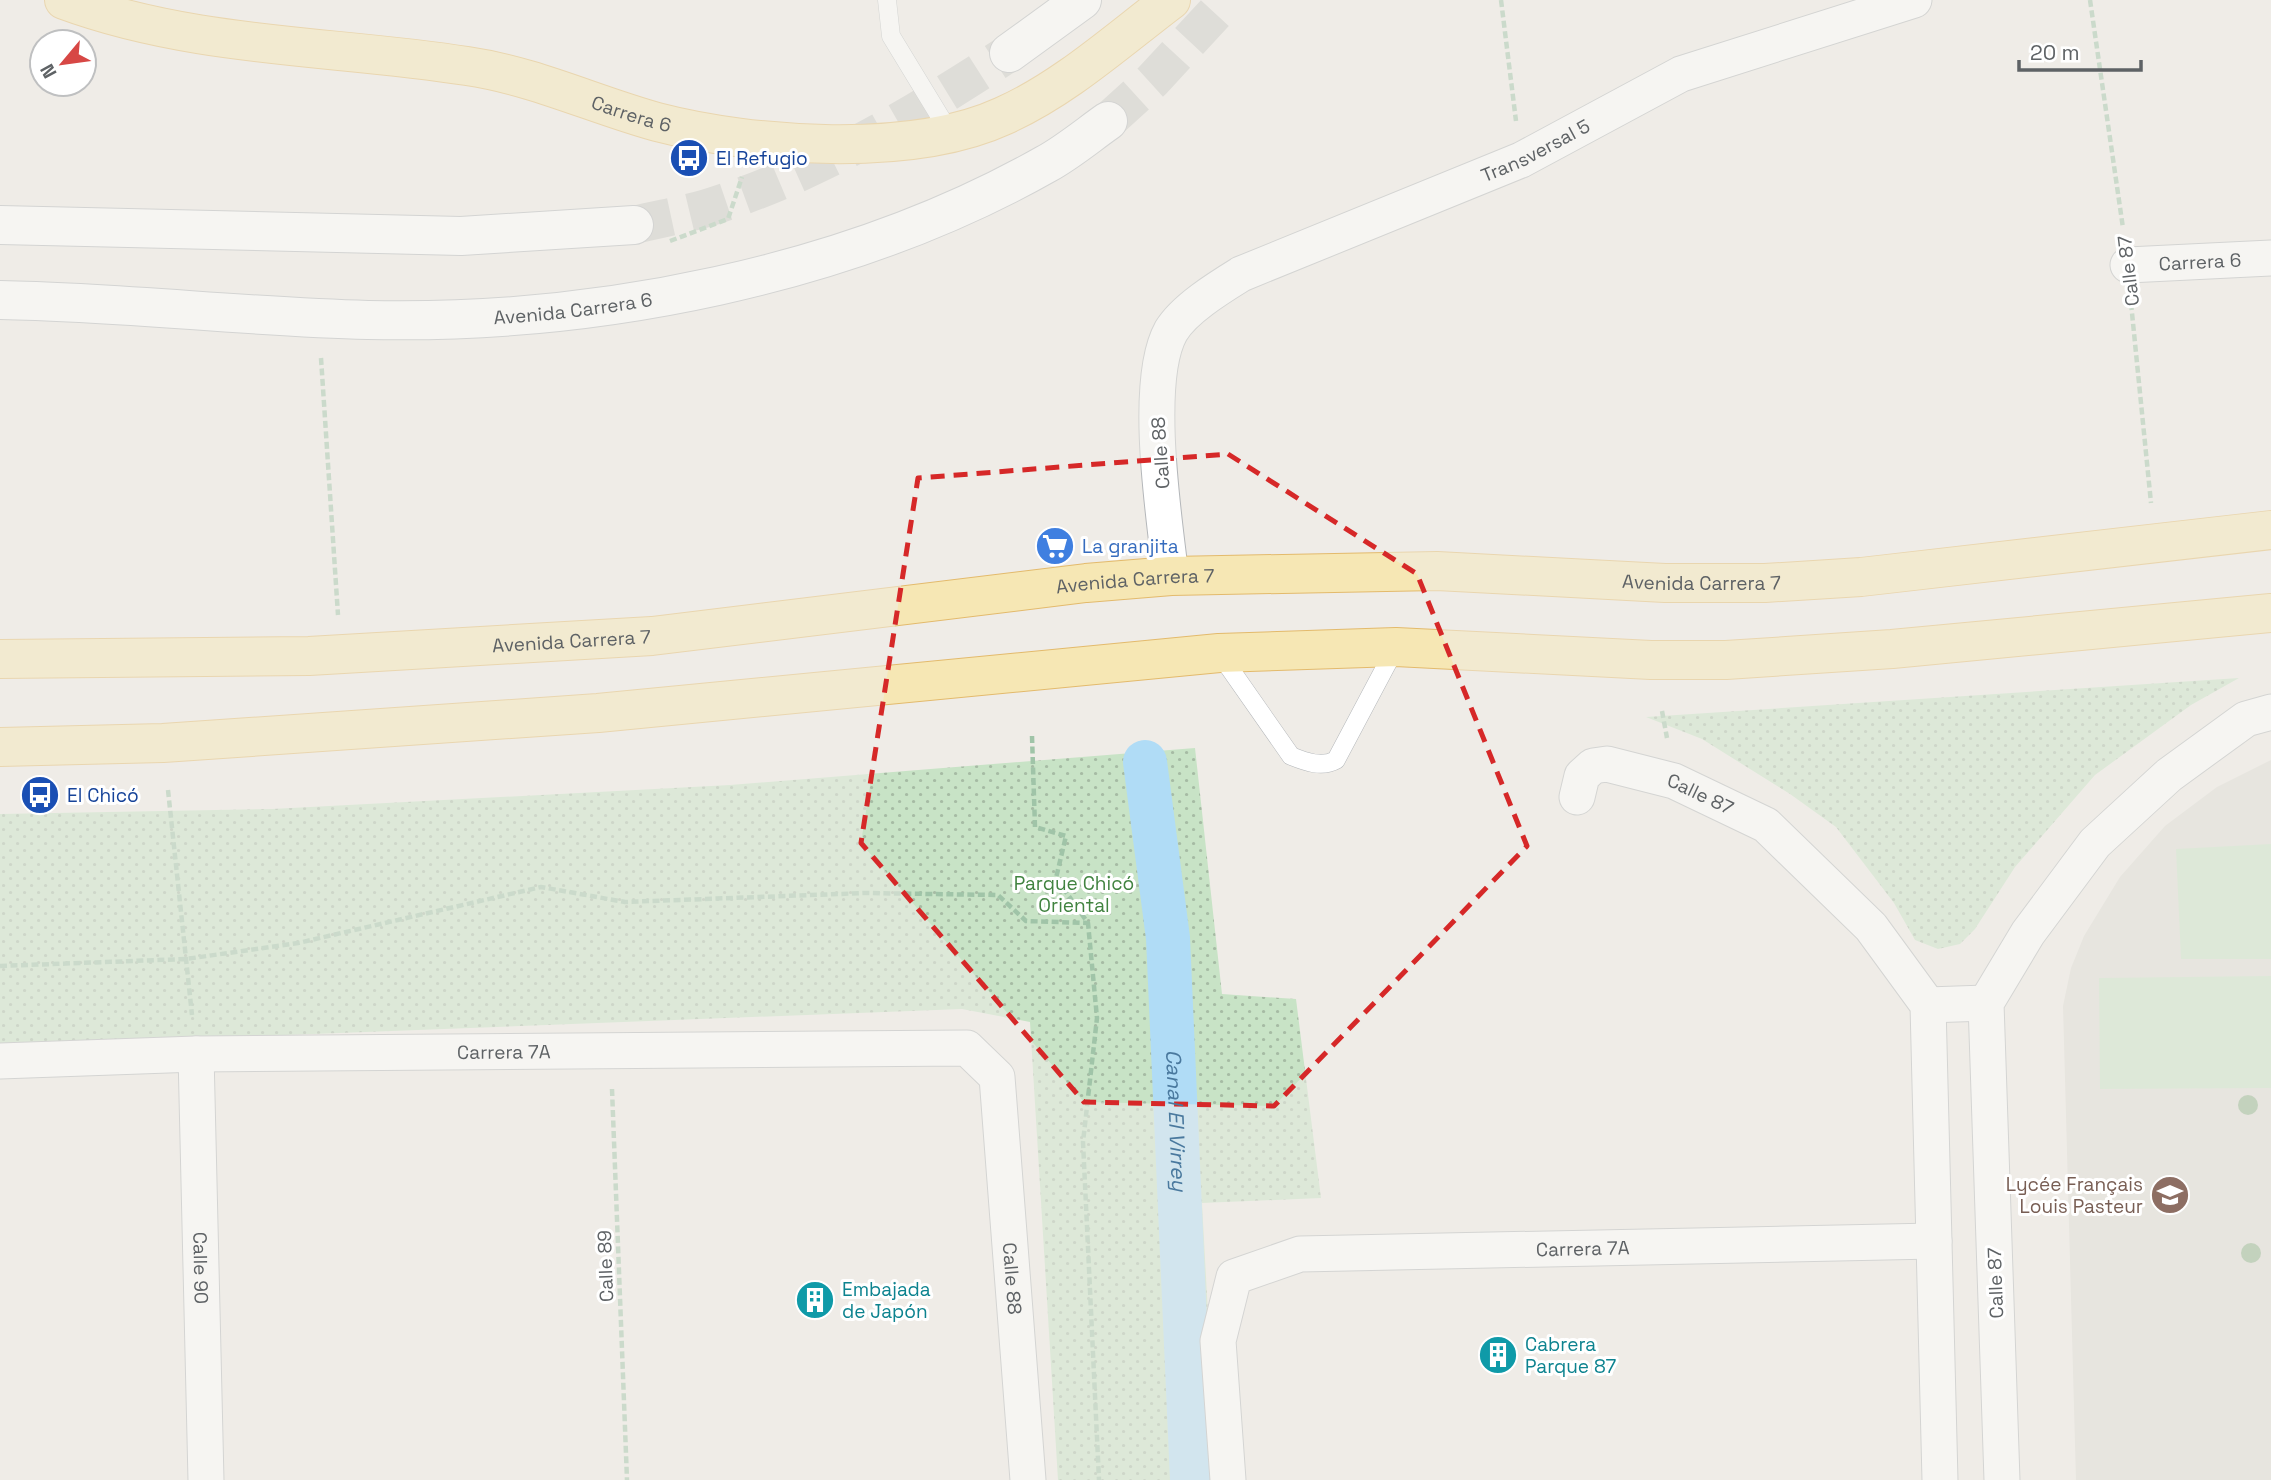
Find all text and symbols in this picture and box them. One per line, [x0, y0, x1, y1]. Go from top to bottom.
north arrow [28, 28, 98, 98]
scale bar [2019, 28, 2142, 72]
text: 20 m [2030, 39, 2080, 66]
text: N [35, 59, 63, 83]
street label: Carrera 6 [588, 90, 674, 138]
street label: Transversal 5 [1477, 113, 1594, 188]
bus stop icon: El Refugio [668, 137, 710, 179]
place label: El Refugio [716, 146, 808, 171]
street label: Calle 87 [2112, 234, 2145, 308]
street label: Carrera 6 [2158, 247, 2242, 276]
street label: Avenida Carrera 6 [493, 287, 654, 330]
street label: Calle 88 [1146, 416, 1175, 490]
supermarket icon: La granjita [1034, 525, 1076, 567]
place label: La granjita [1082, 534, 1179, 559]
street label: Avenida Carrera 7 [1054, 563, 1215, 600]
street label: Avenida Carrera 7 [1621, 569, 1782, 596]
street label: Avenida Carrera 7 [492, 624, 652, 658]
street label: Calle 87 [1665, 768, 1738, 821]
bus stop icon: El Chicó [19, 774, 61, 816]
place label: El Chicó [67, 783, 139, 808]
park label: Parque Chicó Oriental [1014, 871, 1134, 918]
street label: Carrera 7A [457, 1039, 551, 1065]
water label: Canal El Virrey [1160, 1049, 1193, 1193]
place label: Lycée Français Louis Pasteur [2006, 1172, 2143, 1219]
school or university icon: Lycée Français Louis Pasteur [2149, 1174, 2191, 1216]
street label: Calle 89 [592, 1230, 619, 1302]
street label: Calle 90 [187, 1231, 214, 1304]
street label: Carrera 7A [1536, 1235, 1630, 1262]
street label: Calle 88 [997, 1242, 1027, 1316]
street label: Calle 87 [1982, 1247, 2009, 1319]
place label: Embajada de Japón [842, 1277, 931, 1324]
building icon: Embajada de Japón [794, 1279, 836, 1321]
place label: Cabrera Parque 87 [1525, 1332, 1617, 1379]
building icon: Cabrera Parque 87 [1477, 1334, 1519, 1376]

